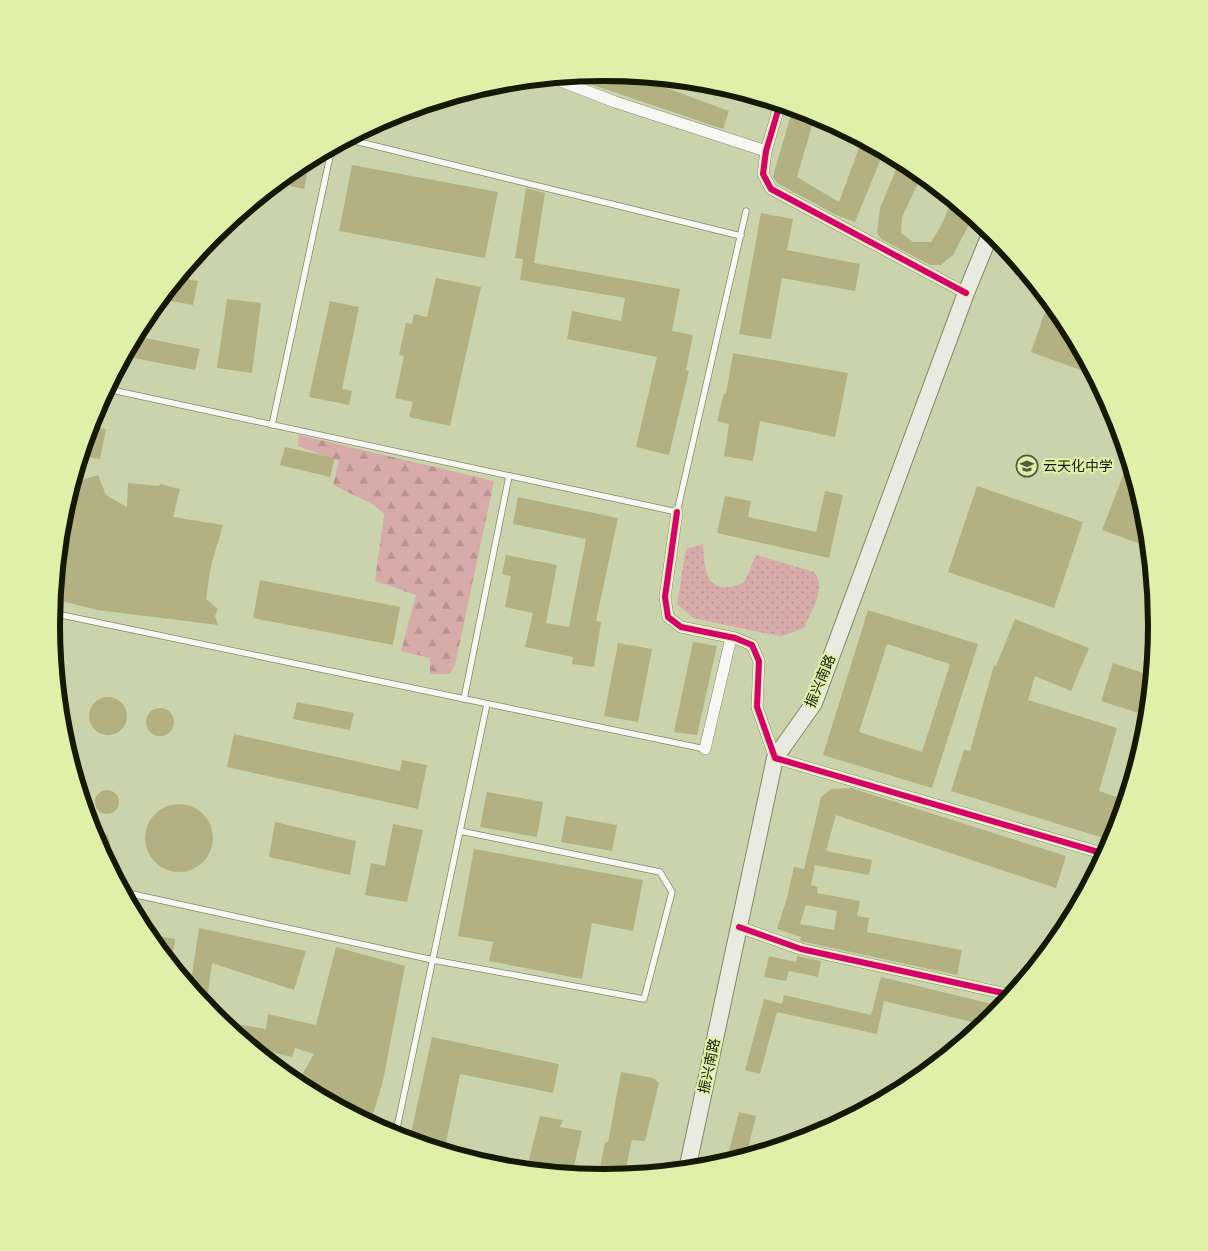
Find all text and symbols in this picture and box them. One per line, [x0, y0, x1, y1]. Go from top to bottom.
school or university icon: 云天化中学 [1015, 454, 1039, 478]
place label: 云天化中学 [1043, 457, 1113, 474]
street label: 振兴南路 [801, 652, 838, 710]
street label: 振兴南路 [694, 1037, 723, 1095]

